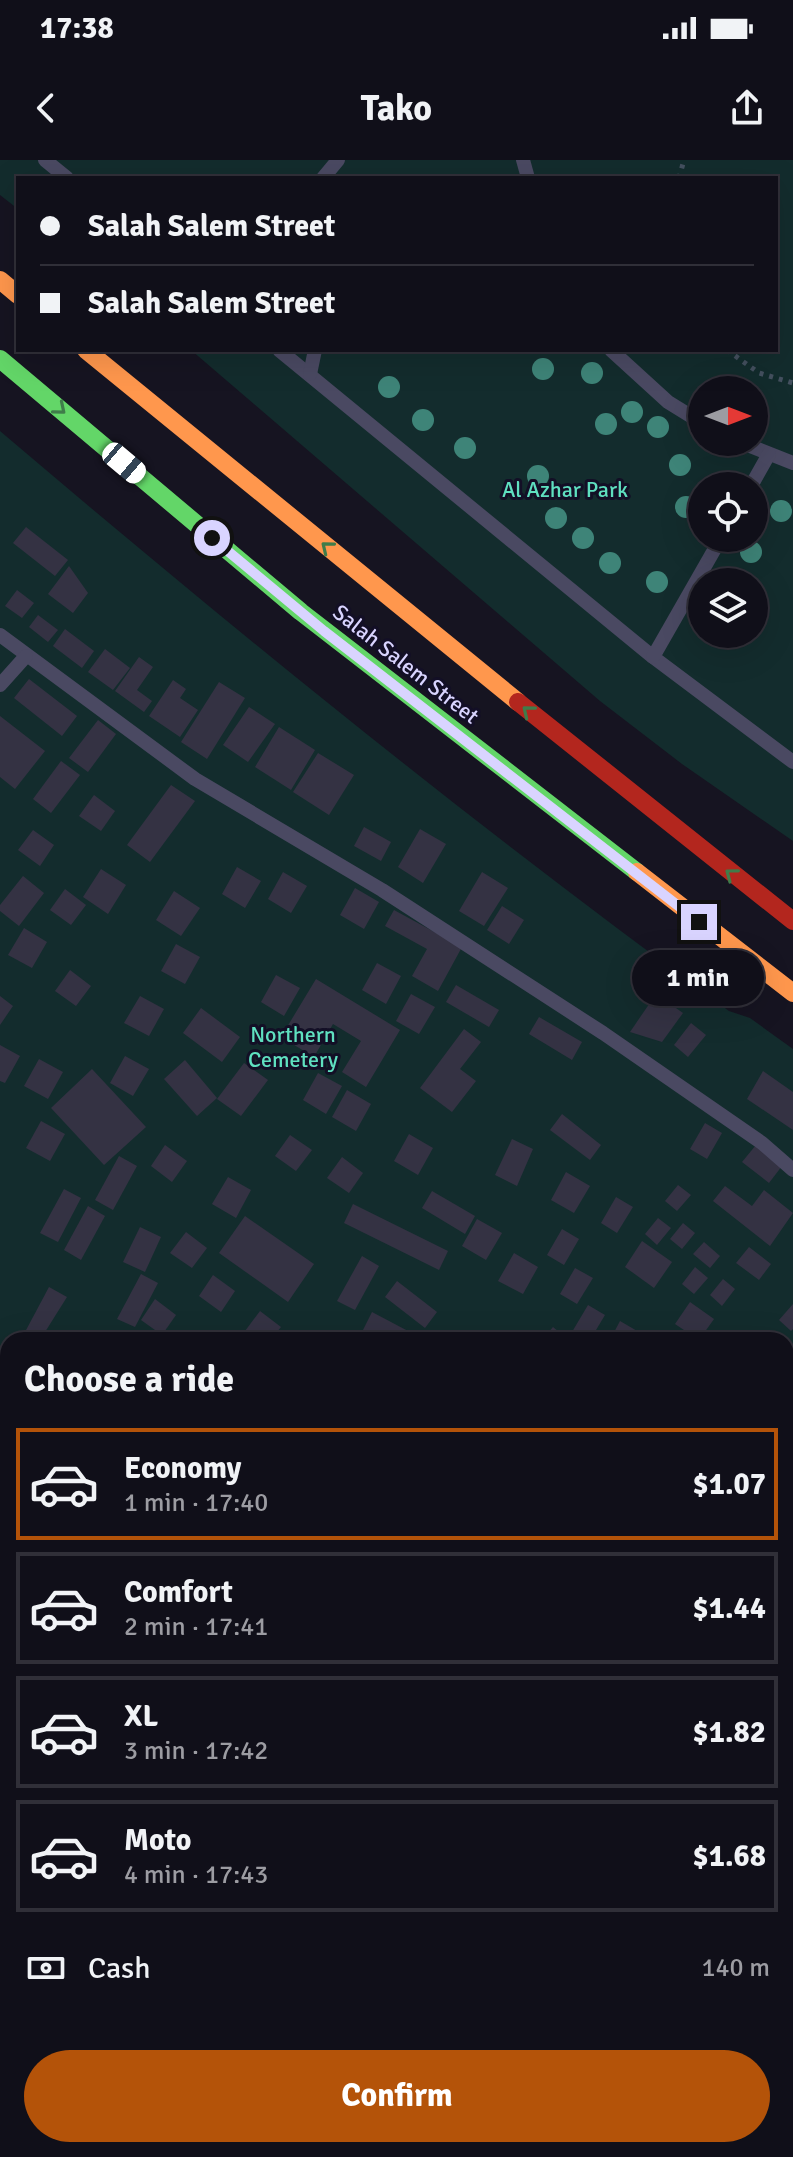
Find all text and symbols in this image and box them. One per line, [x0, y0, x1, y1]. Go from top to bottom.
text: 17:38 [40, 10, 114, 47]
icon: back [24, 86, 68, 130]
text: Tako [361, 86, 432, 131]
icon: share [725, 86, 769, 130]
text: Salah Salem Street [88, 208, 335, 245]
text: Salah Salem Street [88, 285, 335, 322]
north arrow [688, 376, 768, 456]
map controls [688, 376, 768, 648]
one-way arrow [50, 399, 65, 414]
car [98, 438, 150, 488]
button: locate [688, 472, 768, 552]
park label: Al Azhar Park [502, 476, 628, 503]
route start [194, 520, 230, 556]
one-way arrow [322, 542, 336, 557]
button: layers [688, 568, 768, 648]
street label: Salah Salem Street [327, 599, 485, 730]
one-way arrow [523, 706, 537, 721]
one-way arrow [725, 869, 740, 883]
route end [681, 904, 717, 940]
callout: 1 min [633, 950, 765, 1006]
text: 1 min [667, 962, 729, 994]
park label: Northern Cemetery [248, 1021, 339, 1073]
text: Choose a ride [24, 1357, 234, 1402]
icon: car [28, 1448, 100, 1520]
text: Economy [124, 1450, 241, 1487]
text: $1.07 [693, 1466, 766, 1503]
text: 1 min · 17:40 [124, 1487, 268, 1519]
icon: car [28, 1572, 100, 1644]
text: Comfort [124, 1574, 233, 1611]
text: $1.44 [693, 1590, 766, 1627]
text: 2 min · 17:41 [124, 1611, 268, 1643]
icon: car [28, 1696, 100, 1768]
text: XL [124, 1698, 158, 1735]
text: $1.82 [693, 1714, 766, 1751]
text: 3 min · 17:42 [124, 1735, 268, 1767]
icon: car [28, 1820, 100, 1892]
text: Moto [124, 1822, 191, 1859]
text: $1.68 [693, 1838, 766, 1875]
text: 4 min · 17:43 [124, 1859, 268, 1891]
icon: cash [24, 1946, 68, 1990]
text: Cash [88, 1950, 151, 1987]
text: 140 m [701, 1952, 770, 1984]
button: Confirm [24, 2050, 770, 2142]

